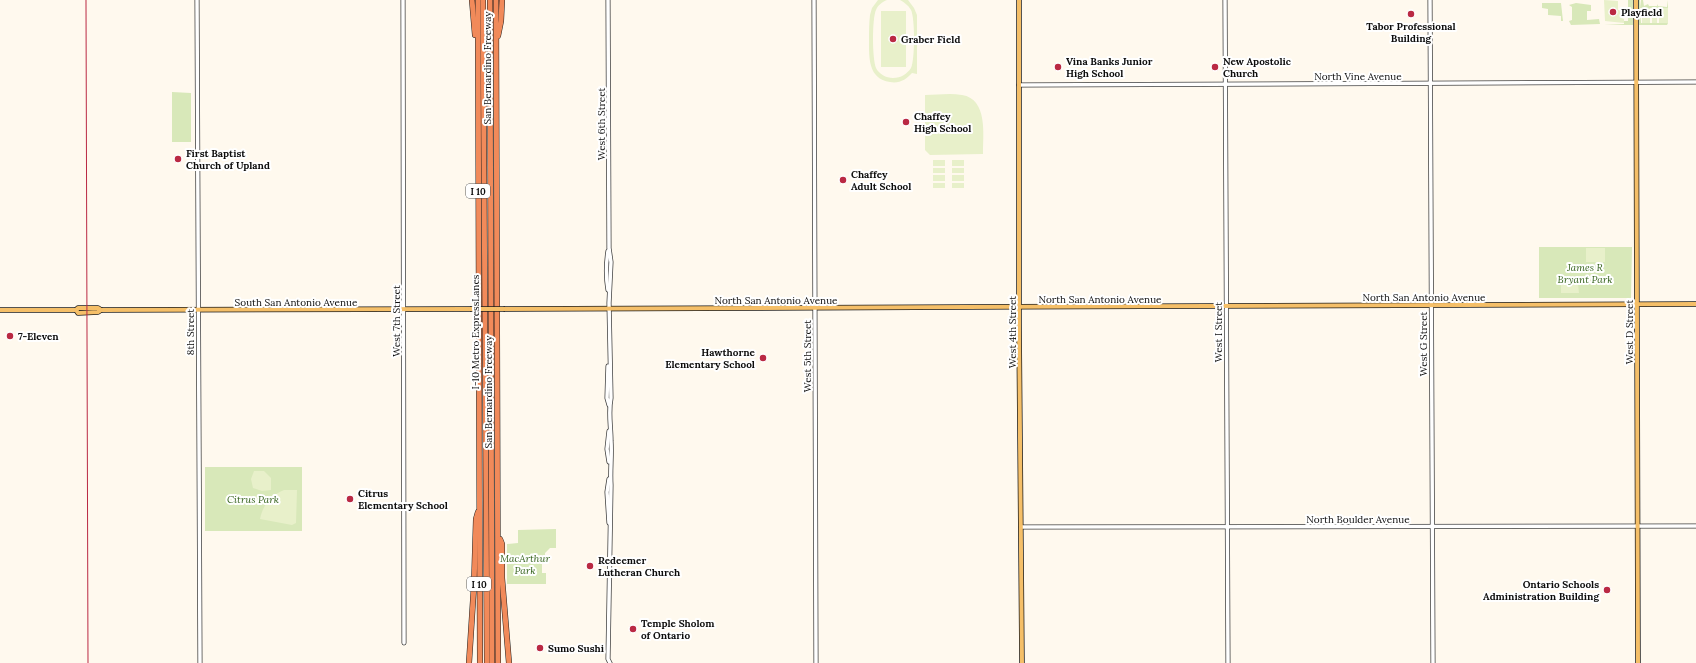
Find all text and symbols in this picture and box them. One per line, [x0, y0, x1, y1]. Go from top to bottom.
place label: Playfield [1621, 6, 1662, 19]
marker: Playfield [1608, 7, 1618, 17]
marker: Tabor Professional Building [1406, 9, 1416, 19]
street label: San Bernardino Freeway [481, 11, 494, 124]
place label: Tabor Professional Building [1366, 20, 1456, 45]
place label: Graber Field [901, 33, 960, 46]
marker: Graber Field [888, 34, 898, 44]
place label: Vina Banks Junior High School [1066, 55, 1153, 80]
place label: New Apostolic Church [1223, 55, 1292, 80]
marker: Vina Banks Junior High School [1053, 62, 1063, 72]
marker: New Apostolic Church [1210, 62, 1220, 72]
street label: North Vine Avenue [1314, 70, 1402, 83]
street label: West 6th Street [595, 88, 608, 160]
place label: Chaffey High School [914, 110, 971, 135]
marker: Chaffey High School [901, 117, 911, 127]
place label: First Baptist Church of Upland [186, 147, 270, 172]
marker: First Baptist Church of Upland [173, 154, 183, 164]
place label: Chaffey Adult School [851, 168, 911, 193]
marker: Chaffey Adult School [838, 175, 848, 185]
road number: I 10 [466, 184, 490, 198]
park label: James R Bryant Park [1558, 261, 1612, 286]
street label: I-10 Metro ExpressLanes [469, 274, 482, 389]
street label: West 7th Street [390, 285, 403, 357]
street label: North San Antonio Avenue [1362, 291, 1486, 304]
street label: North San Antonio Avenue [1038, 293, 1162, 306]
street label: North San Antonio Avenue [714, 294, 838, 307]
street label: South San Antonio Avenue [235, 296, 358, 309]
street label: West 4th Street [1006, 296, 1019, 368]
street label: West D Street [1623, 300, 1636, 364]
street label: West I Street [1212, 302, 1225, 362]
street label: 8th Street [184, 309, 197, 355]
street label: West G Street [1417, 312, 1430, 376]
street label: West 5th Street [801, 320, 814, 392]
place label: 7-Eleven [18, 330, 59, 343]
marker: 7-Eleven [5, 331, 15, 341]
street label: San Bernardino Freeway [482, 335, 495, 448]
place label: Hawthorne Elementary School [665, 346, 756, 371]
marker: Hawthorne Elementary School [758, 353, 768, 363]
place label: Citrus Elementary School [358, 487, 448, 512]
park label: Citrus Park [227, 493, 279, 506]
marker: Citrus Elementary School [345, 494, 355, 504]
street label: North Boulder Avenue [1306, 513, 1410, 526]
park label: MacArthur Park [500, 552, 550, 577]
place label: Redeemer Lutheran Church [598, 554, 681, 579]
marker: Redeemer Lutheran Church [585, 561, 595, 571]
road number: I 10 [467, 577, 491, 591]
place label: Ontario Schools Administration Building [1483, 578, 1599, 603]
marker: Ontario Schools Administration Building [1602, 585, 1612, 595]
place label: Temple Sholom of Ontario [641, 617, 715, 642]
marker: Temple Sholom of Ontario [628, 624, 638, 634]
place label: Sumo Sushi [548, 642, 605, 655]
marker: Sumo Sushi [535, 643, 545, 653]

